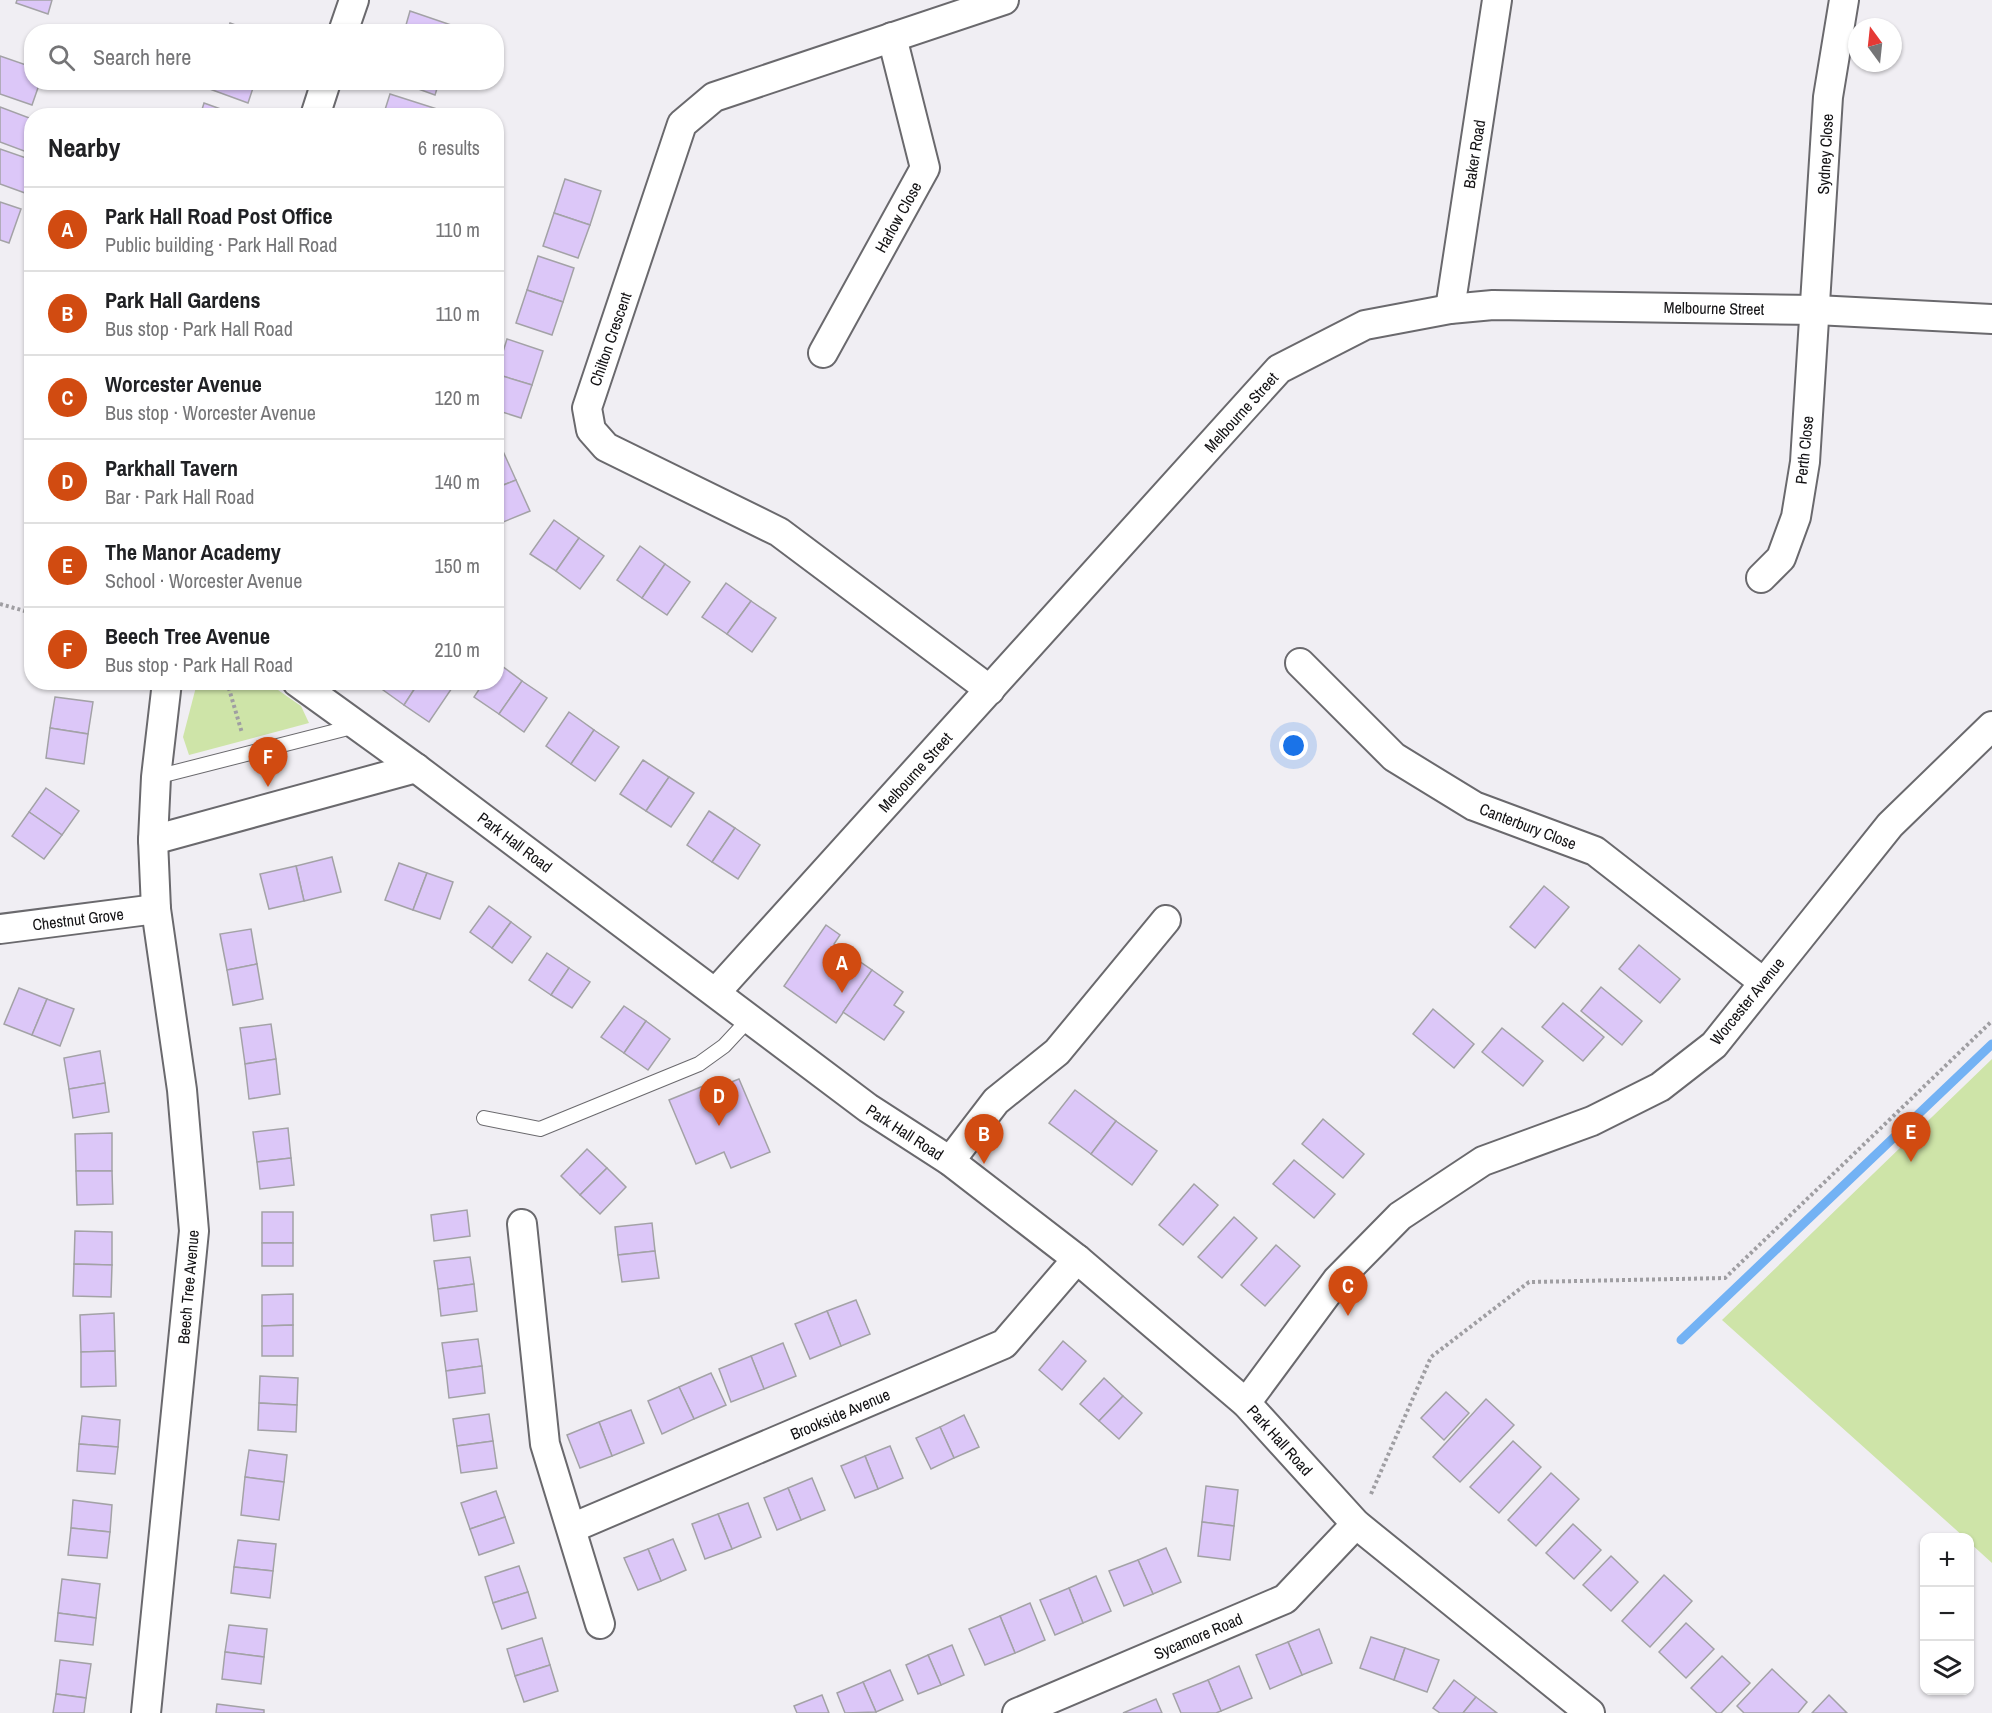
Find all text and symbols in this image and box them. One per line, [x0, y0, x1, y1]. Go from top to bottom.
north arrow [1848, 18, 1902, 72]
search box [24, 24, 504, 90]
icon: search [45, 41, 78, 74]
text: Search here [93, 42, 191, 72]
street label: Sydney Close [1812, 113, 1838, 195]
street label: Baker Road [1458, 118, 1490, 190]
text: Nearby [48, 130, 120, 165]
text: 6 results [418, 134, 480, 161]
street label: Harlow Close [869, 178, 927, 256]
text: Park Hall Road Post Office [105, 201, 333, 231]
text: A [62, 216, 73, 243]
text: 110 m [436, 216, 480, 243]
text: Public building · Park Hall Road [105, 231, 337, 258]
text: Park Hall Gardens [105, 285, 260, 315]
street label: Chilton Crescent [584, 289, 636, 389]
street label: Melbourne Street [1663, 296, 1765, 320]
text: B [62, 300, 73, 327]
text: 110 m [436, 300, 480, 327]
text: Bus stop · Park Hall Road [105, 315, 293, 342]
street label: Melbourne Street [1199, 367, 1283, 457]
text: Worcester Avenue [105, 369, 262, 399]
text: C [62, 384, 73, 411]
text: 120 m [434, 384, 480, 411]
text: Bus stop · Worcester Avenue [105, 399, 316, 426]
street label: Perth Close [1789, 415, 1819, 485]
text: Parkhall Tavern [105, 453, 238, 483]
text: D [62, 468, 73, 495]
text: 140 m [434, 468, 480, 495]
text: Bar · Park Hall Road [105, 483, 254, 510]
text: The Manor Academy [105, 537, 281, 567]
text: E [62, 552, 73, 579]
text: 150 m [434, 552, 480, 579]
text: School · Worcester Avenue [105, 567, 302, 594]
text: Beech Tree Avenue [105, 621, 270, 651]
text: F [62, 636, 73, 663]
text: 210 m [434, 636, 480, 663]
text: Bus stop · Park Hall Road [105, 651, 293, 678]
street label: Melbourne Street [873, 727, 957, 817]
your location [1279, 731, 1308, 760]
pin: F [248, 738, 288, 787]
street label: Canterbury Close [1476, 797, 1580, 855]
street label: Park Hall Road [473, 807, 557, 877]
street label: Chestnut Grove [31, 902, 125, 936]
pin: A [822, 944, 862, 993]
street label: Worcester Avenue [1705, 953, 1789, 1049]
pin: D [700, 1076, 738, 1126]
street label: Park Hall Road [862, 1099, 948, 1165]
pin: E [1892, 1112, 1930, 1162]
pin: B [964, 1114, 1004, 1164]
street label: Beech Tree Avenue [172, 1229, 204, 1345]
pin: C [1328, 1266, 1368, 1316]
street label: Brookside Avenue [787, 1383, 893, 1445]
street label: Park Hall Road [1242, 1400, 1318, 1480]
map controls [1920, 1533, 1974, 1695]
button: + [1920, 1533, 1974, 1587]
button: − [1920, 1587, 1974, 1641]
street label: Sycamore Road [1150, 1607, 1246, 1665]
button: layers [1920, 1641, 1974, 1695]

